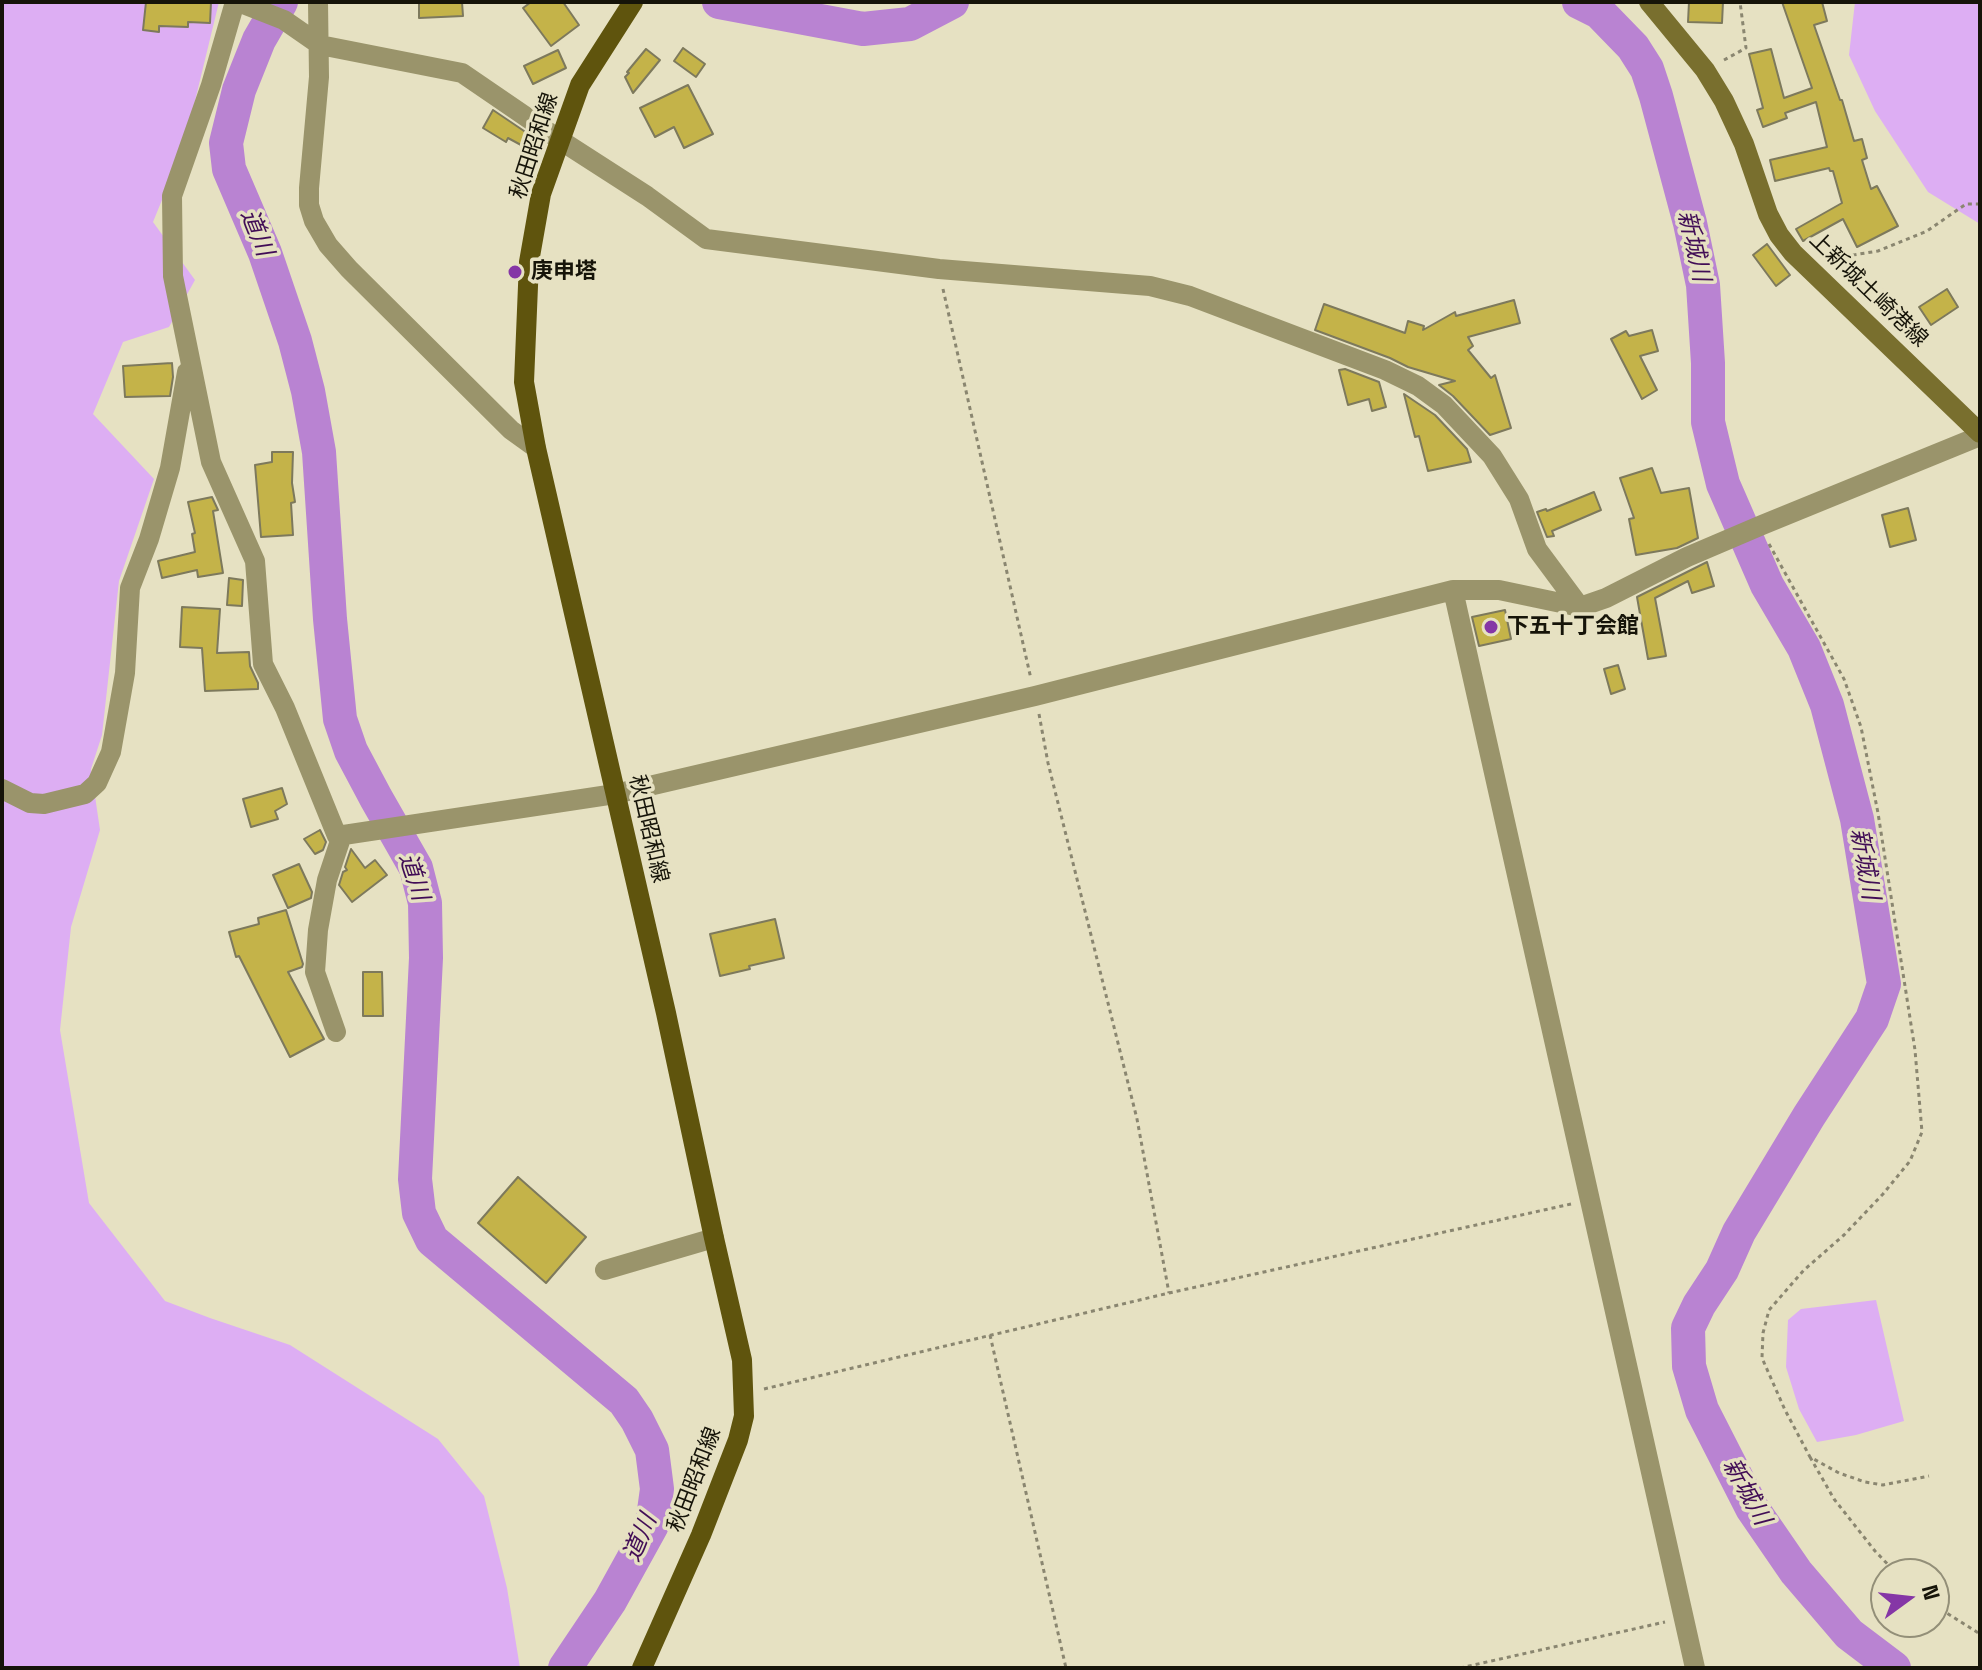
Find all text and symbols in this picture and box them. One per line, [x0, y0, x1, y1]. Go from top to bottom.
street label: 秋田昭和線 [505, 90, 565, 202]
water label: 道川 [234, 205, 278, 261]
water label: 新城川 [1671, 208, 1715, 284]
street label: 上新城土崎港線 [1803, 227, 1933, 353]
place label: 庚申塔 [531, 259, 597, 285]
marker: 庚申塔 [506, 263, 524, 281]
place label: 下五十丁会館 [1507, 614, 1639, 640]
marker: 下五十丁会館 [1482, 618, 1500, 636]
street label: 秋田昭和線 [623, 772, 673, 886]
water label: 新城川 [1844, 826, 1884, 902]
water label: 道川 [392, 850, 434, 904]
street label: 秋田昭和線 [663, 1424, 727, 1536]
water label: 新城川 [1716, 1454, 1776, 1530]
water label: 道川 [618, 1510, 664, 1566]
north arrow [1870, 1558, 1950, 1638]
text: N [1916, 1582, 1947, 1603]

